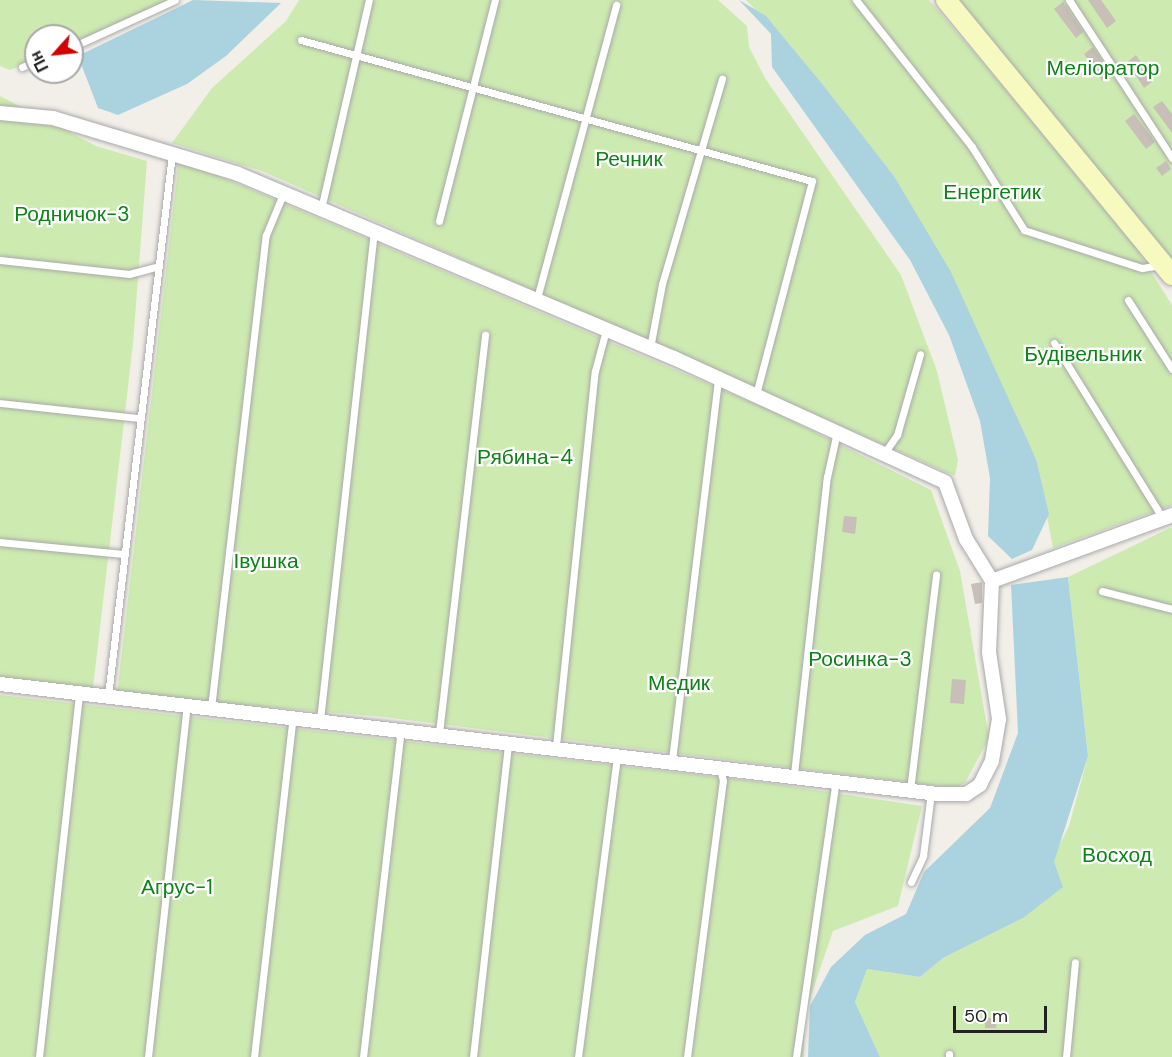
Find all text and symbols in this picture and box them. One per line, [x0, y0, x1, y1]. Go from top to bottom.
north arrow [24, 24, 84, 84]
text: Пн [25, 47, 53, 76]
park label: Меліоратор [1047, 55, 1159, 81]
park label: Речник [595, 146, 663, 172]
park label: Енергетик [943, 179, 1041, 205]
park label: Родничок-3 [14, 201, 130, 227]
park label: Будівельник [1024, 341, 1142, 367]
park label: Рябина-4 [477, 444, 573, 470]
park label: Івушка [233, 548, 299, 574]
park label: Росинка-3 [808, 646, 912, 672]
park label: Медик [648, 670, 710, 696]
park label: Восход [1082, 842, 1152, 868]
park label: Агрус-1 [141, 874, 213, 900]
scale bar [956, 994, 1050, 1032]
text: 50 m [964, 1004, 1008, 1028]

